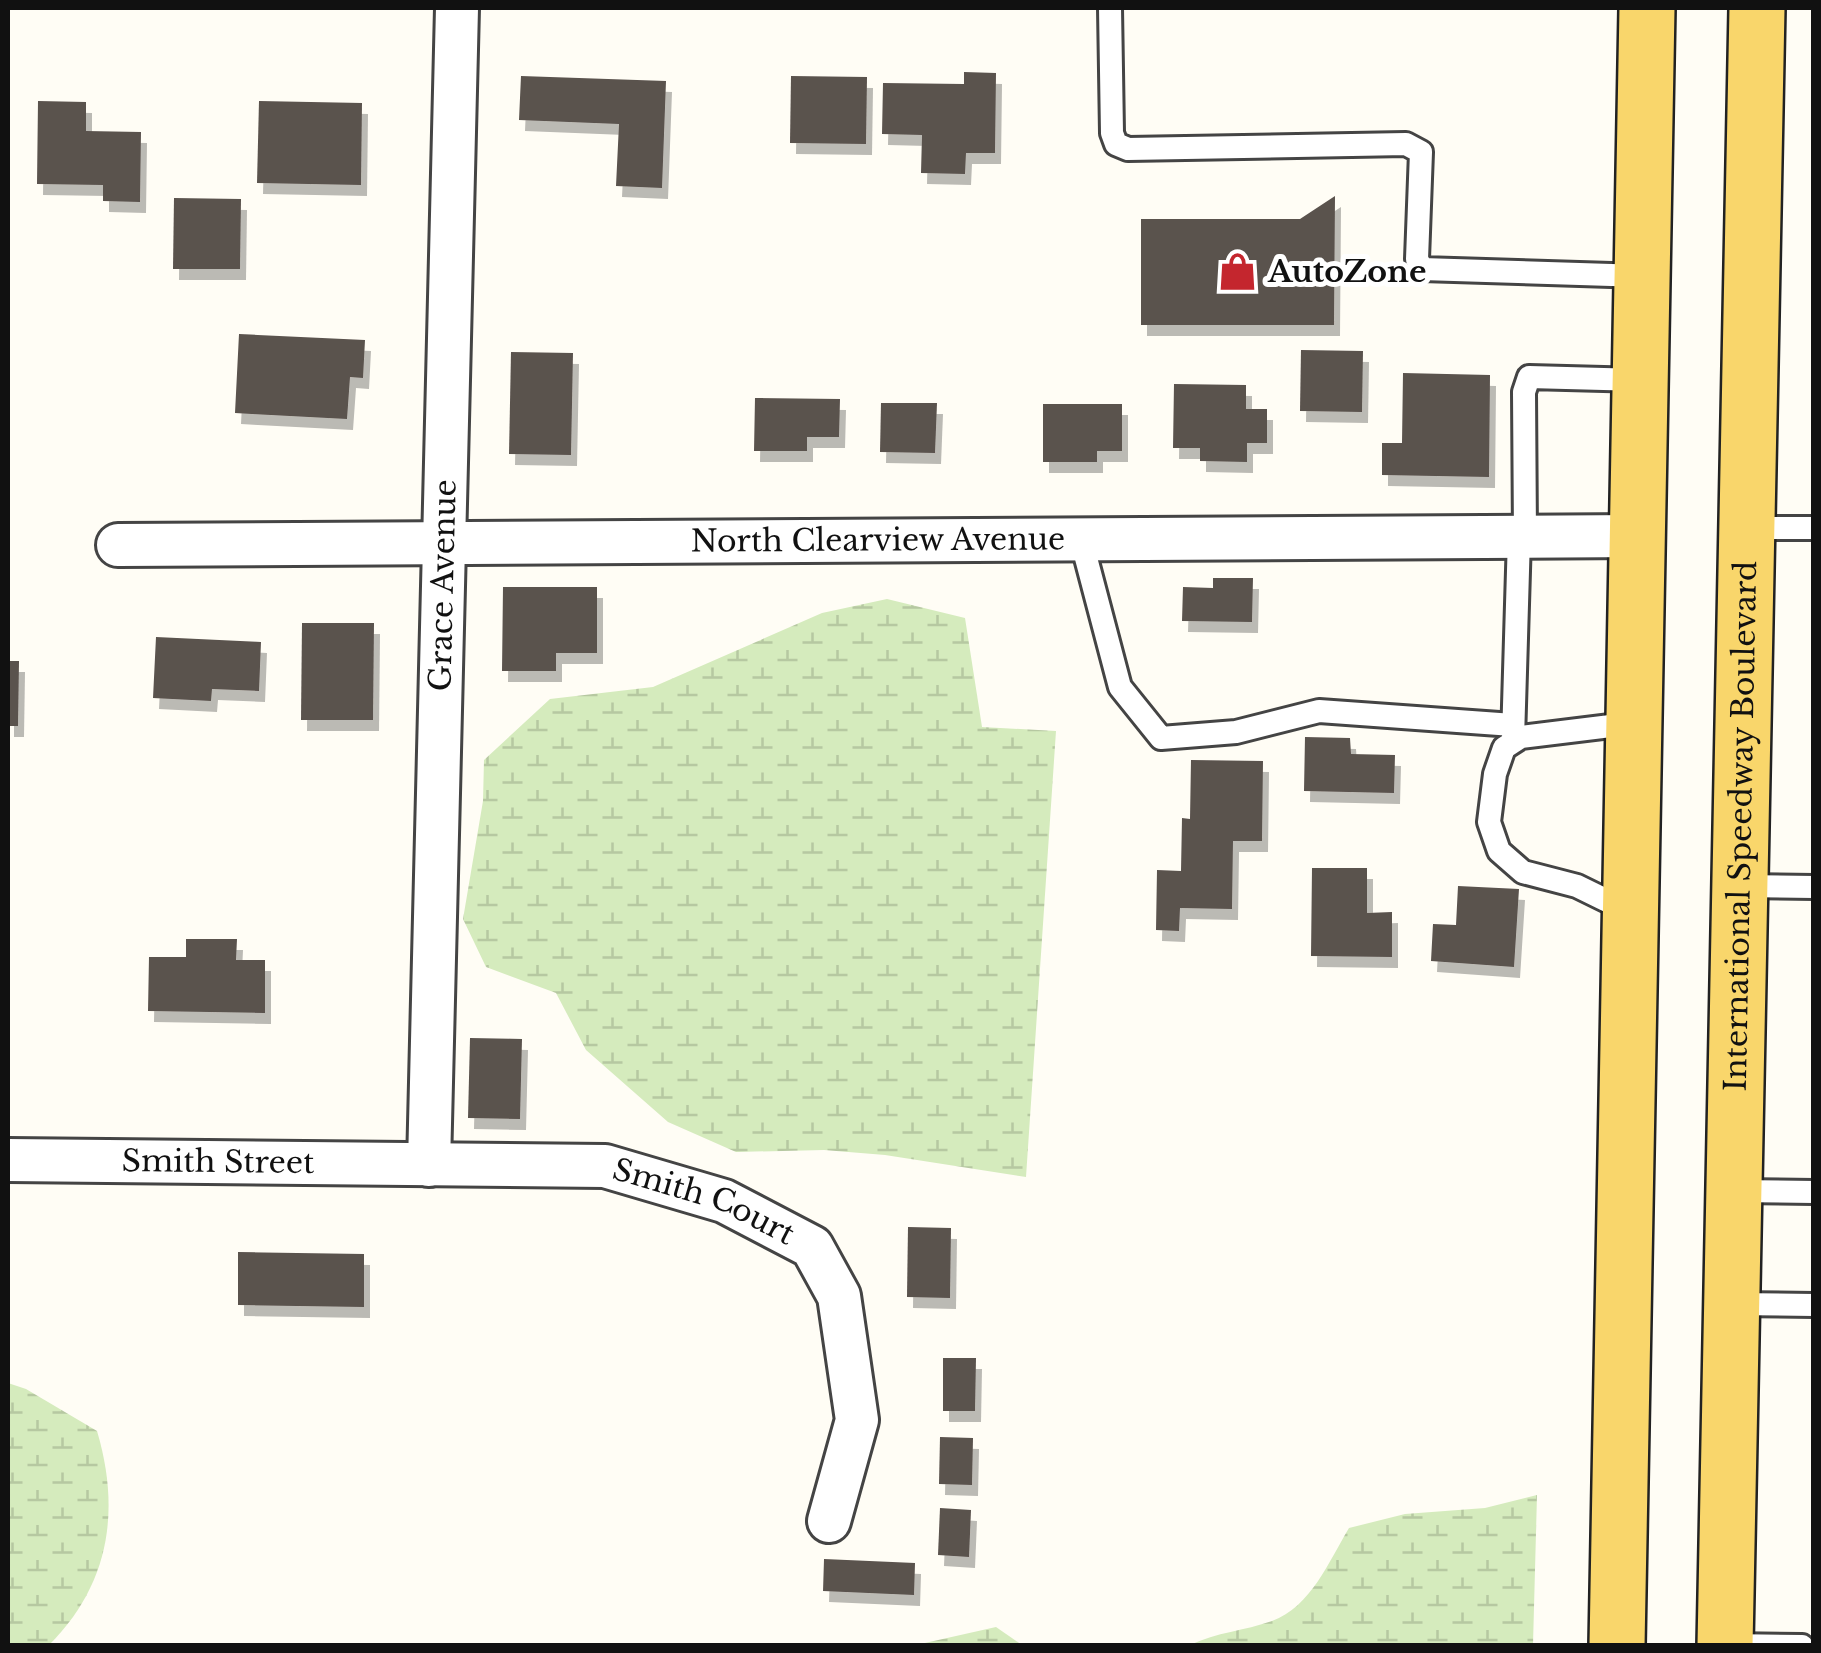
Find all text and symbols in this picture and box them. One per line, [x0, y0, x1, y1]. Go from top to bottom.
shop icon: AutoZone [1217, 251, 1259, 293]
place label: AutoZone [1267, 253, 1426, 290]
street label: Grace Avenue [421, 479, 464, 692]
street label: North Clearview Avenue [691, 520, 1065, 560]
street label: International Speedway Boulevard [1717, 561, 1764, 1092]
street label: Smith Street [121, 1142, 315, 1181]
street label: Smith Court [609, 1150, 801, 1253]

